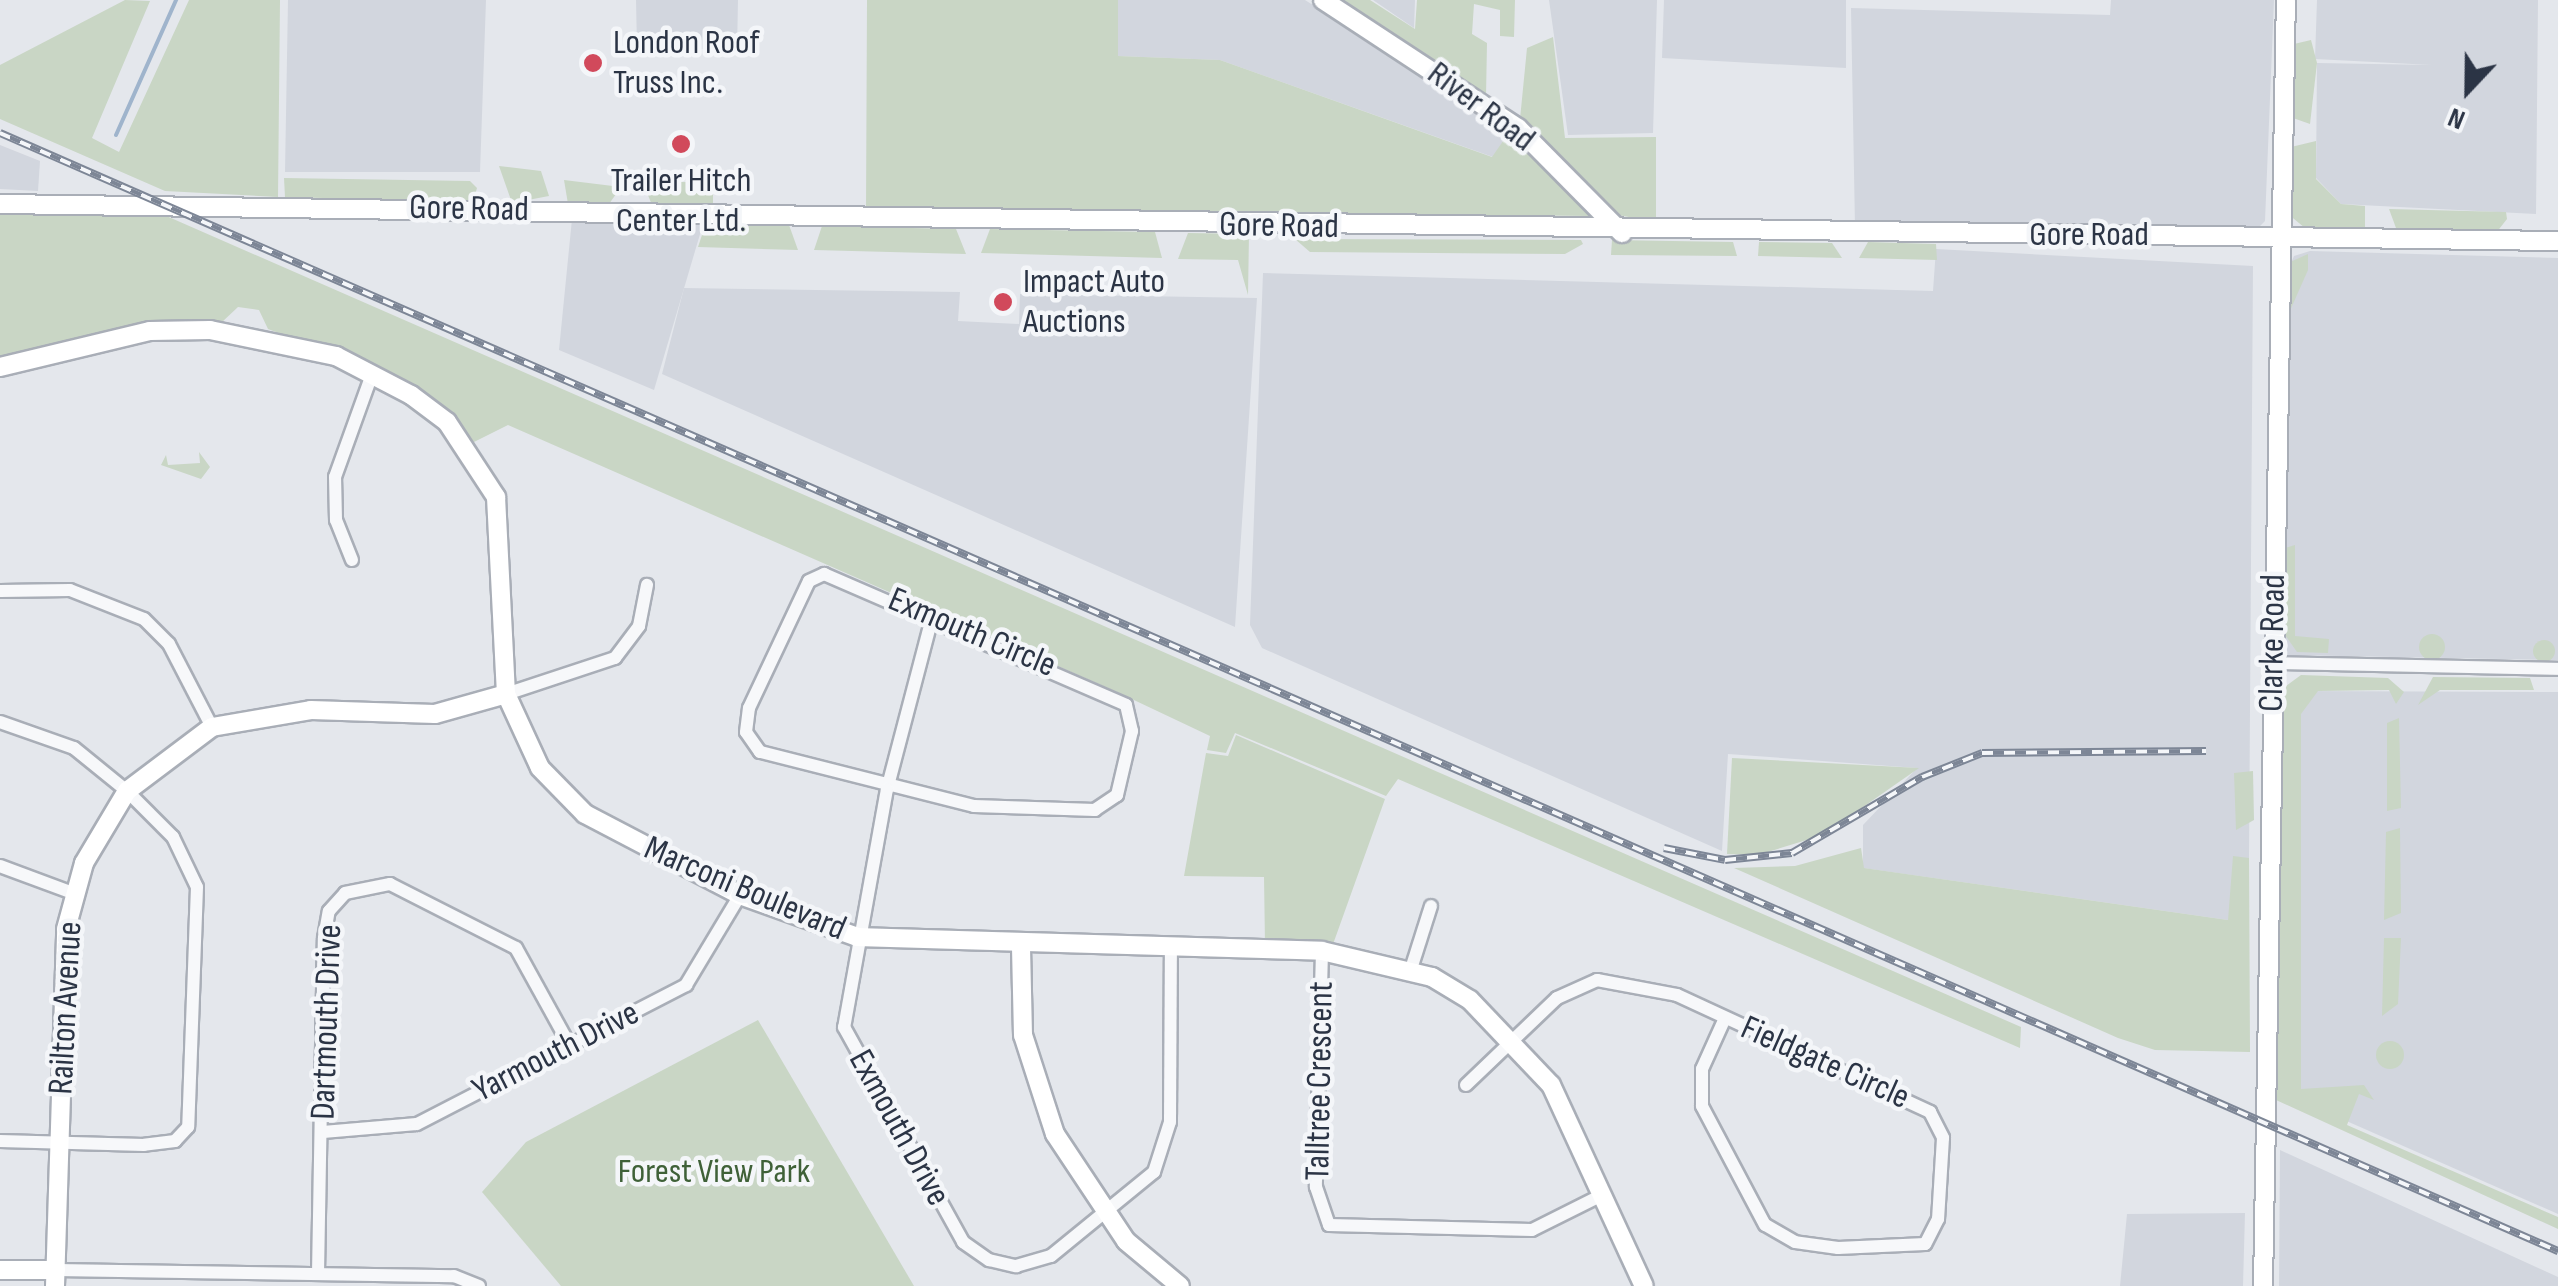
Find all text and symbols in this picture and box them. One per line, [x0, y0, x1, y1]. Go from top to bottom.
place label: London Roof Truss Inc. [613, 22, 760, 104]
north arrow [2418, 40, 2518, 140]
marker: London Roof Truss Inc. [582, 52, 604, 74]
street label: River Road [1419, 53, 1543, 161]
text: N [2443, 100, 2470, 136]
marker: Trailer Hitch Center Ltd. [670, 133, 692, 155]
place label: Trailer Hitch Center Ltd. [611, 160, 751, 242]
street label: Gore Road [409, 187, 529, 231]
street label: Gore Road [1219, 204, 1339, 248]
street label: Gore Road [2029, 214, 2149, 256]
place label: Impact Auto Auctions [1023, 261, 1165, 343]
marker: Impact Auto Auctions [992, 291, 1014, 313]
street label: Clarke Road [2251, 574, 2295, 712]
street label: Exmouth Circle [882, 579, 1062, 687]
street label: Marconi Boulevard [638, 828, 852, 950]
street label: Railton Avenue [40, 920, 92, 1096]
street label: Dartmouth Drive [303, 924, 351, 1120]
street label: Talltree Crescent [1297, 981, 1343, 1181]
street label: Yarmouth Drive [466, 992, 646, 1112]
street label: Fieldgate Circle [1734, 1007, 1916, 1119]
street label: Exmouth Drive [839, 1043, 959, 1213]
park label: Forest View Park [618, 1151, 810, 1193]

